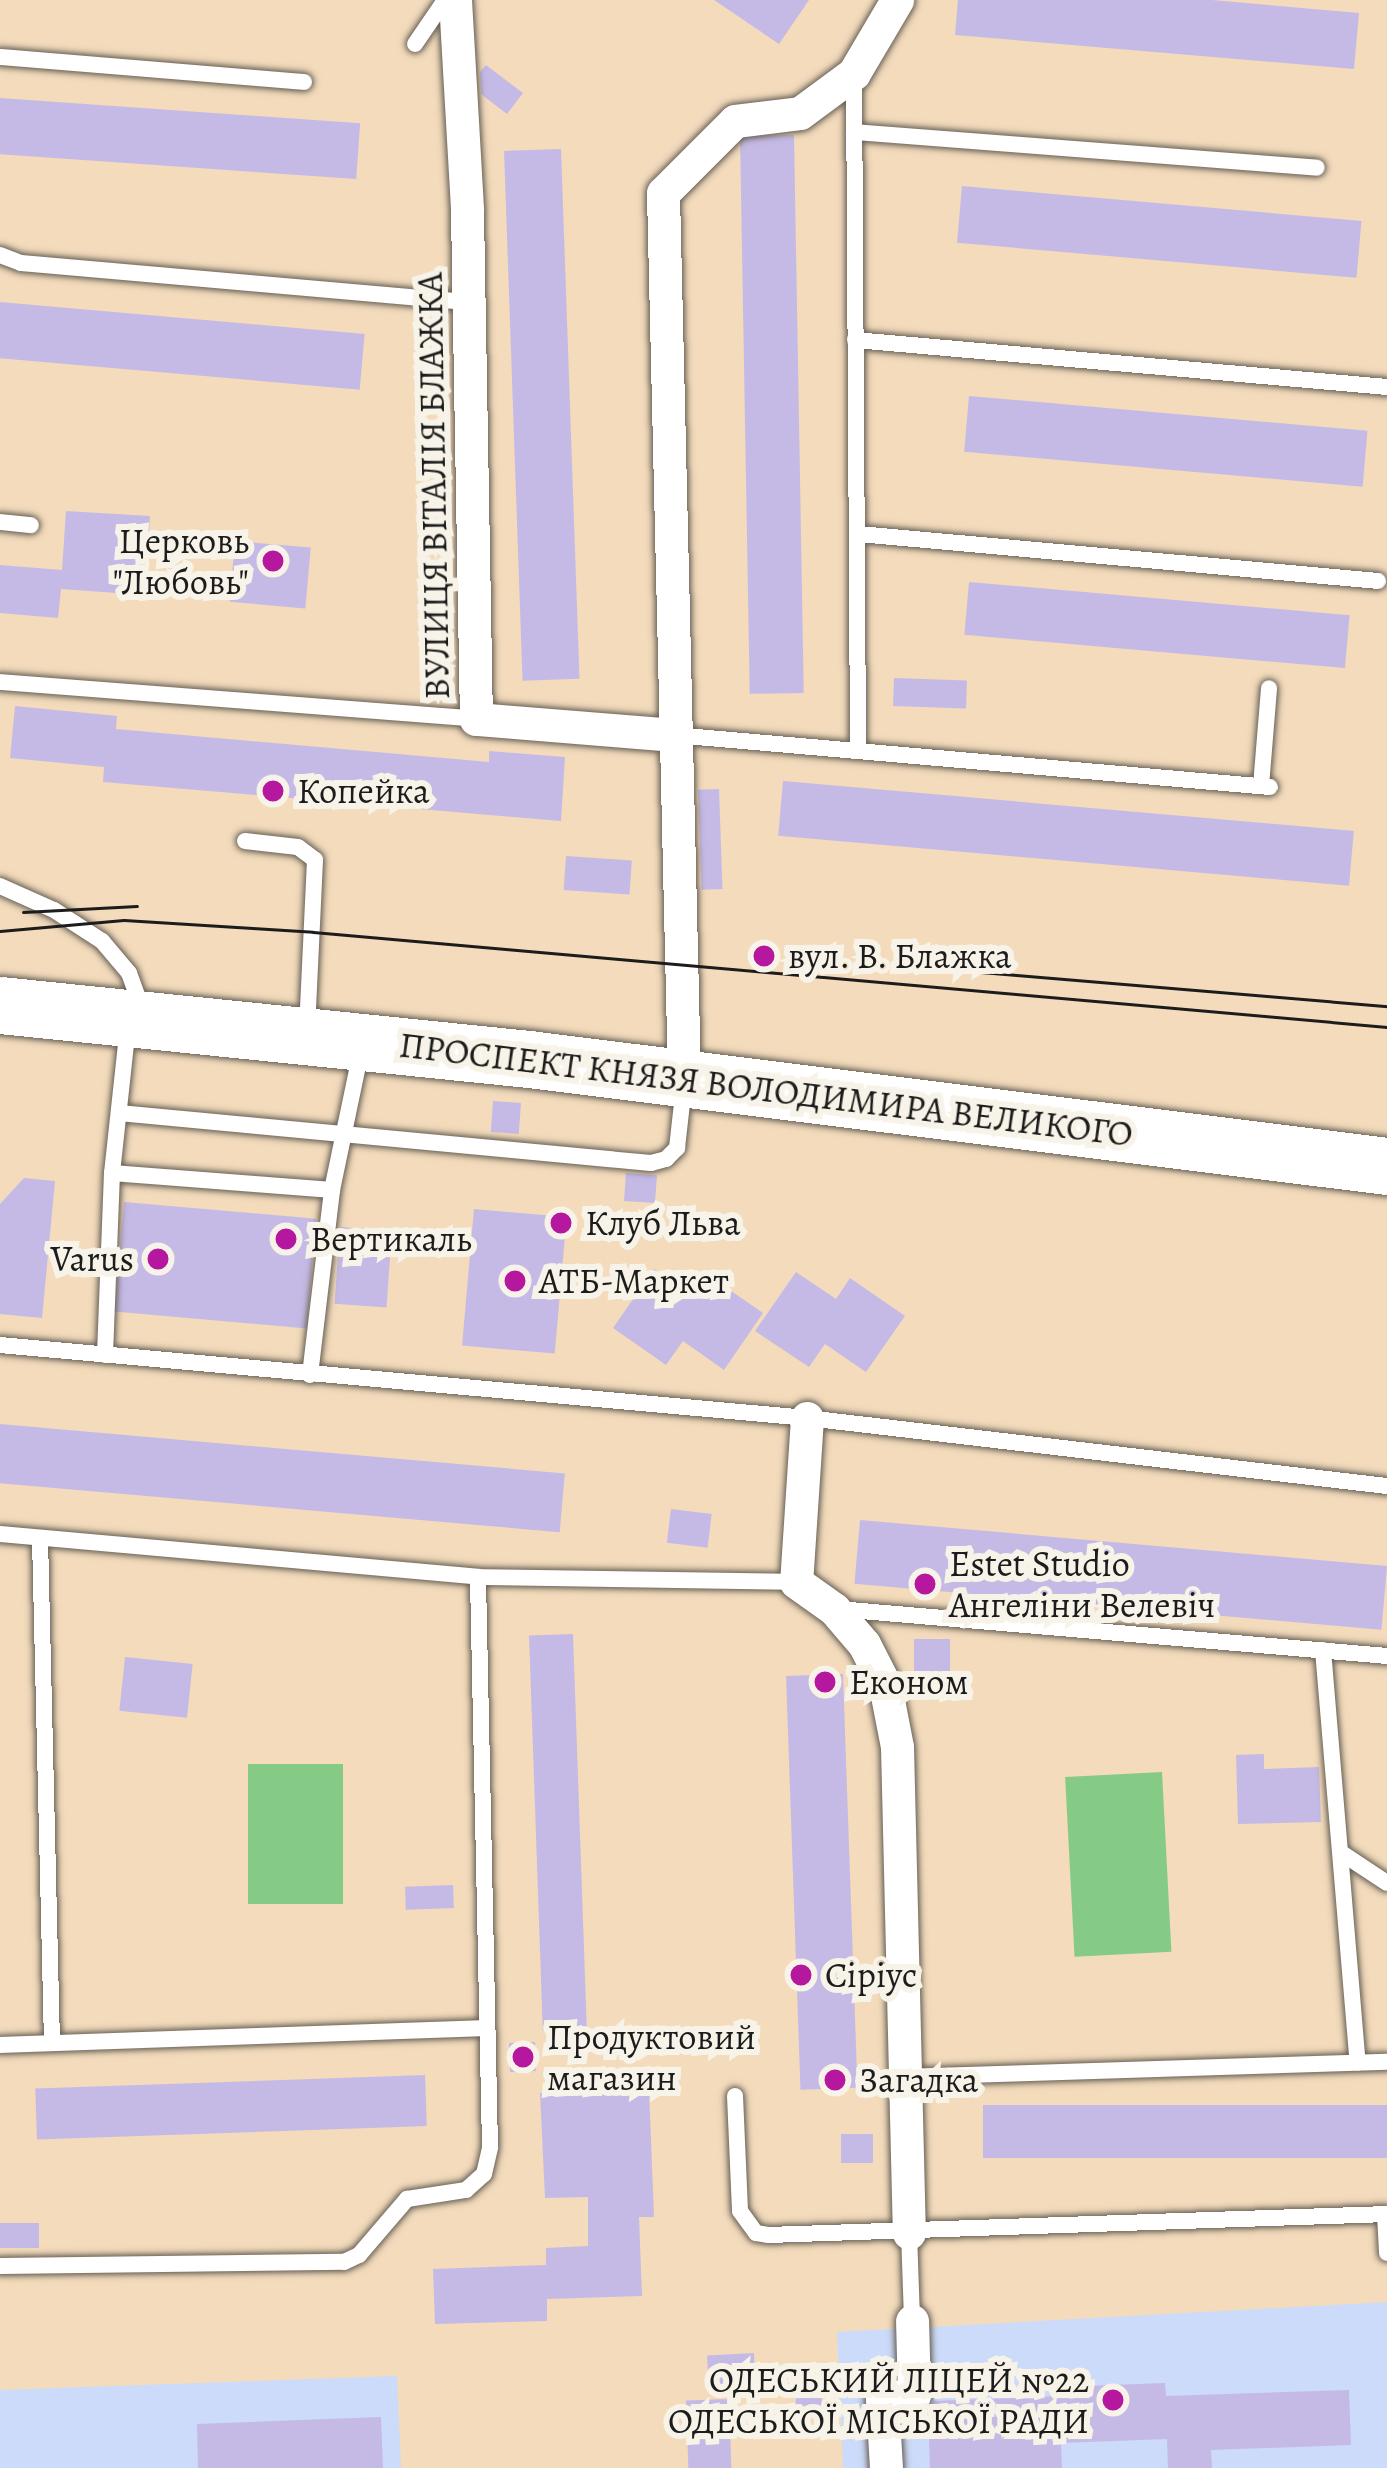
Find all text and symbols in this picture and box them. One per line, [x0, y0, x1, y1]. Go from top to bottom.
street label: ВУЛИЦЯ ВІТАЛІЯ БЛАЖКА [408, 272, 458, 700]
place label: Церковь "Любовь" [112, 518, 249, 603]
marker: Церковь "Любовь" [260, 548, 286, 574]
place label: Копейка [297, 769, 430, 813]
marker: Копейка [260, 778, 286, 804]
place label: вул. В. Блажка [788, 934, 1013, 978]
marker: вул. В. Блажка [751, 943, 777, 969]
street label: ПРОСПЕКТ КНЯЗЯ ВОЛОДИМИРА ВЕЛИКОГО [397, 1023, 1135, 1155]
place label: Клуб Льва [585, 1201, 741, 1245]
marker: Клуб Льва [548, 1210, 574, 1236]
place label: Вертикаль [310, 1217, 472, 1261]
marker: Вертикаль [273, 1226, 299, 1252]
place label: Varus [50, 1237, 134, 1281]
marker: Varus [145, 1246, 171, 1272]
place label: АТБ-Маркет [539, 1259, 729, 1303]
marker: АТБ-Маркет [502, 1268, 528, 1294]
place label: Estet Studio Ангеліни Велевіч [949, 1541, 1215, 1626]
marker: Estet Studio Ангеліни Велевіч [912, 1571, 938, 1597]
place label: Економ [849, 1660, 969, 1704]
marker: Економ [812, 1669, 838, 1695]
place label: Сіріус [825, 1953, 917, 1997]
marker: Сіріус [788, 1962, 814, 1988]
place label: Продуктовий магазин [547, 2014, 756, 2099]
marker: Продуктовий магазин [510, 2044, 536, 2070]
place label: Загадка [859, 2058, 978, 2102]
marker: Загадка [822, 2067, 848, 2093]
place label: ОДЕСЬКИЙ ЛІЦЕЙ №22 ОДЕСЬКОЇ МІСЬКОЇ РАДИ [668, 2357, 1089, 2442]
marker: ОДЕСЬКИЙ ЛІЦЕЙ №22 ОДЕСЬКОЇ МІСЬКОЇ РАДИ [1100, 2387, 1126, 2413]

